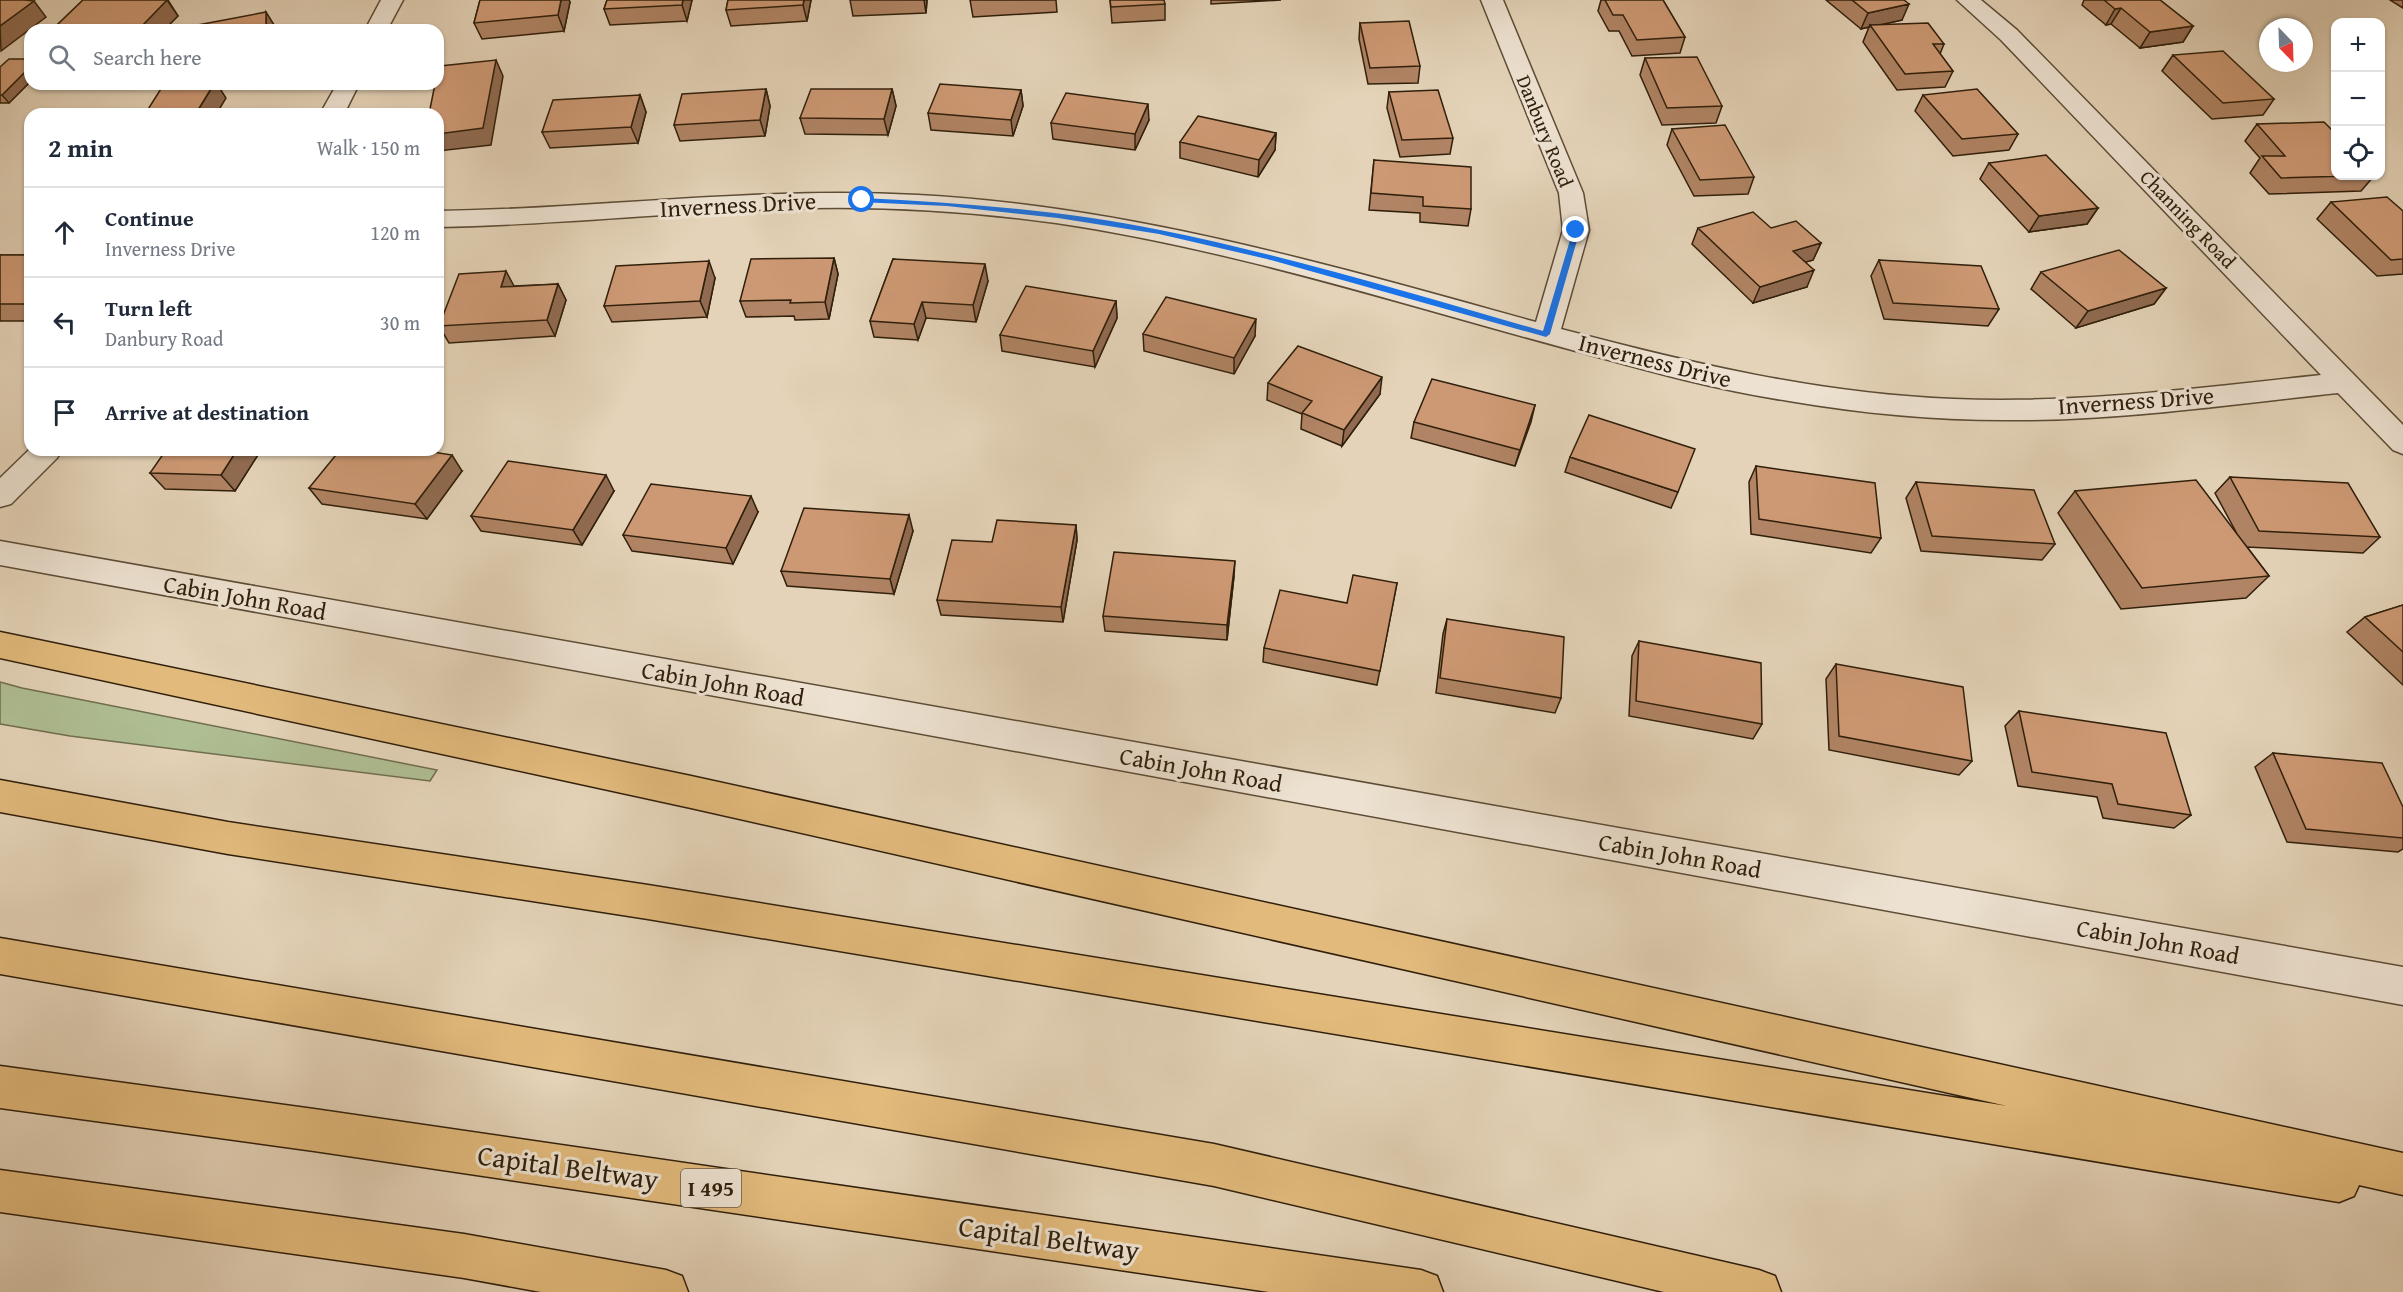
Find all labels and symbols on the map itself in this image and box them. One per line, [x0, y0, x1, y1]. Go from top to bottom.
north arrow [2259, 18, 2313, 72]
street label: Danbury Road [1510, 70, 1581, 191]
street label: Channing Road [2134, 163, 2243, 275]
street label: Inverness Drive [659, 183, 817, 226]
route start [848, 186, 874, 212]
route end [1562, 216, 1588, 242]
street label: Inverness Drive [1575, 325, 1735, 396]
street label: Inverness Drive [2057, 378, 2215, 423]
street label: Cabin John Road [161, 566, 329, 629]
street label: Cabin John Road [639, 652, 807, 715]
street label: Cabin John Road [1117, 738, 1285, 801]
street label: Cabin John Road [1596, 824, 1764, 887]
street label: Cabin John Road [2074, 910, 2242, 973]
street label: Capital Beltway [475, 1134, 661, 1199]
road number: I 495 [681, 1169, 741, 1207]
street label: Capital Beltway [956, 1205, 1142, 1270]

